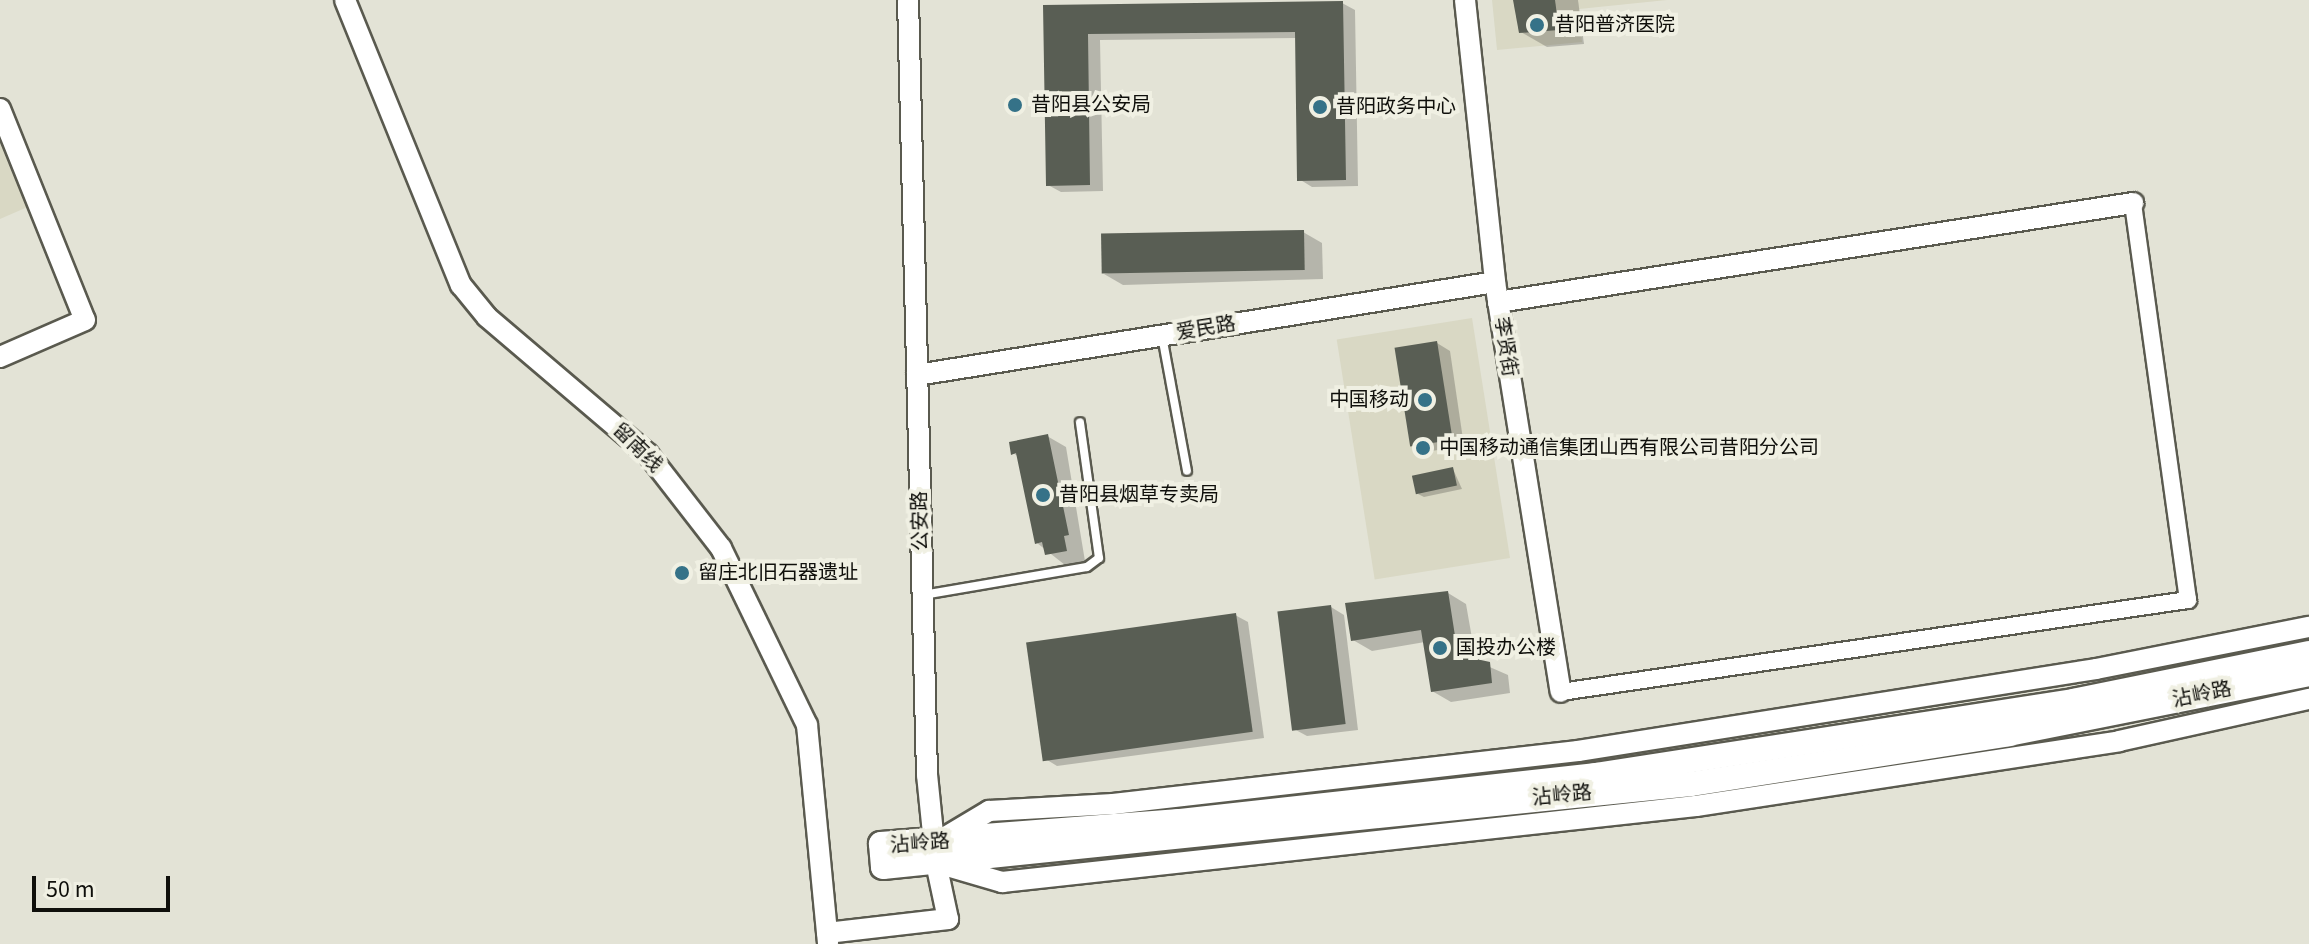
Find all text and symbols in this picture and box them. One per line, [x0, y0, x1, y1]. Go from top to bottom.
place label: 昔阳普济医院 [1555, 13, 1675, 37]
marker: 昔阳普济医院 [1526, 14, 1548, 36]
place label: 昔阳县公安局 [1031, 93, 1151, 117]
place label: 昔阳政务中心 [1336, 95, 1456, 119]
marker: 昔阳县公安局 [1006, 96, 1024, 114]
marker: 昔阳政务中心 [1311, 98, 1329, 116]
street label: 爱民路 [1174, 312, 1238, 346]
street label: 李贤街 [1488, 315, 1522, 379]
place label: 中国移动 [1329, 388, 1409, 412]
marker: 中国移动 [1416, 391, 1434, 409]
street label: 留南线 [607, 419, 667, 477]
place label: 中国移动通信集团山西有限公司昔阳分公司 [1439, 436, 1819, 460]
marker: 中国移动通信集团山西有限公司昔阳分公司 [1414, 439, 1432, 457]
place label: 昔阳县烟草专卖局 [1059, 483, 1219, 507]
marker: 昔阳县烟草专卖局 [1034, 486, 1052, 504]
street label: 公安路 [908, 491, 934, 551]
place label: 留庄北旧石器遗址 [698, 561, 858, 585]
marker: 留庄北旧石器遗址 [673, 564, 691, 582]
place label: 国投办公楼 [1456, 636, 1556, 660]
marker: 国投办公楼 [1431, 639, 1449, 657]
street label: 沾岭路 [2170, 677, 2234, 713]
street label: 沾岭路 [1531, 781, 1593, 811]
street label: 沾岭路 [889, 830, 951, 858]
scale bar [36, 860, 174, 910]
text: 50 m [46, 872, 95, 907]

